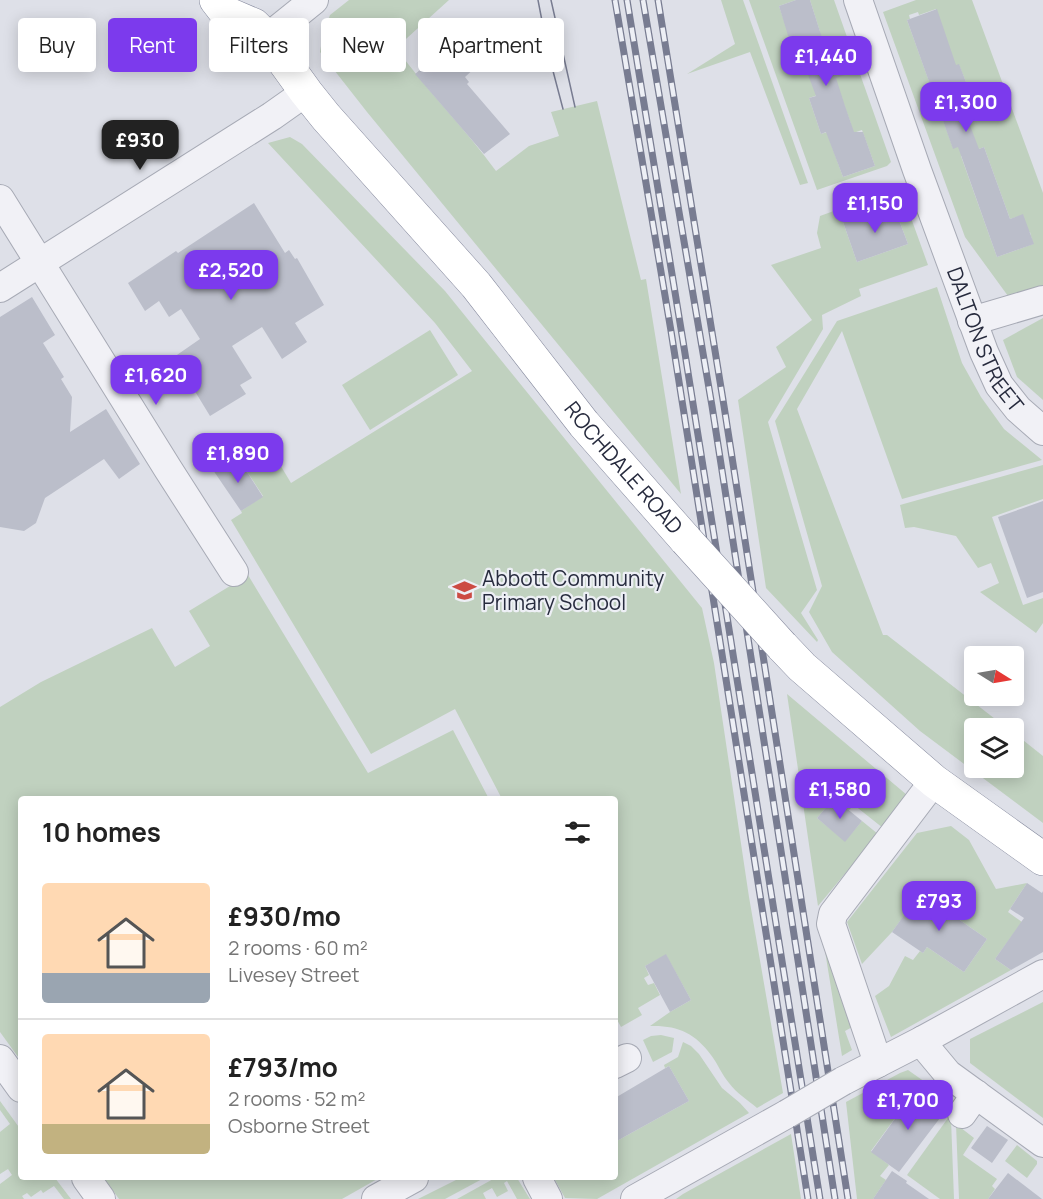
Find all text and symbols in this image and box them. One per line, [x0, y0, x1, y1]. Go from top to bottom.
chip: Buy [18, 18, 96, 72]
chip: Rent [108, 18, 197, 72]
chip: Filters [209, 18, 309, 72]
chip: New [321, 18, 406, 72]
chip: Apartment [418, 18, 564, 72]
pin: £1,440 [777, 36, 875, 87]
text: £1,440 [795, 42, 857, 69]
pin: £1,300 [917, 82, 1015, 133]
text: £1,300 [934, 88, 998, 115]
pin: £930 [104, 120, 176, 171]
text: £930 [116, 126, 164, 153]
pin: £1,150 [826, 183, 924, 234]
text: £1,150 [847, 189, 903, 216]
pin: £2,520 [182, 250, 280, 301]
text: £2,520 [198, 256, 264, 283]
street label: DALTON STREET [941, 263, 1031, 418]
pin: £1,620 [107, 355, 205, 406]
text: £1,620 [125, 361, 187, 388]
street label: ROCHDALE ROAD [559, 395, 689, 540]
pin: £1,890 [189, 433, 287, 484]
text: £1,890 [206, 439, 270, 466]
place label: Abbott Community Primary School [482, 564, 664, 616]
school or university icon: Abbott Community Primary School [451, 578, 477, 604]
north arrow [964, 646, 1024, 706]
map controls [964, 646, 1024, 778]
button: layers [964, 718, 1024, 778]
pin: £1,580 [791, 769, 889, 820]
text: £1,580 [809, 775, 871, 802]
text: 10 homes [42, 814, 161, 850]
icon: filters [561, 816, 594, 849]
pin: £793 [903, 881, 975, 932]
text: £793 [916, 887, 962, 914]
text: £930/mo [228, 898, 341, 934]
icon: home [90, 907, 162, 979]
text: 2 rooms · 60 m² [228, 934, 368, 961]
text: Livesey Street [228, 961, 360, 988]
text: £793/mo [228, 1049, 338, 1085]
icon: home [90, 1058, 162, 1130]
pin: £1,700 [859, 1080, 957, 1131]
text: 2 rooms · 52 m² [228, 1085, 365, 1112]
text: £1,700 [877, 1086, 939, 1113]
text: Osborne Street [228, 1112, 370, 1139]

